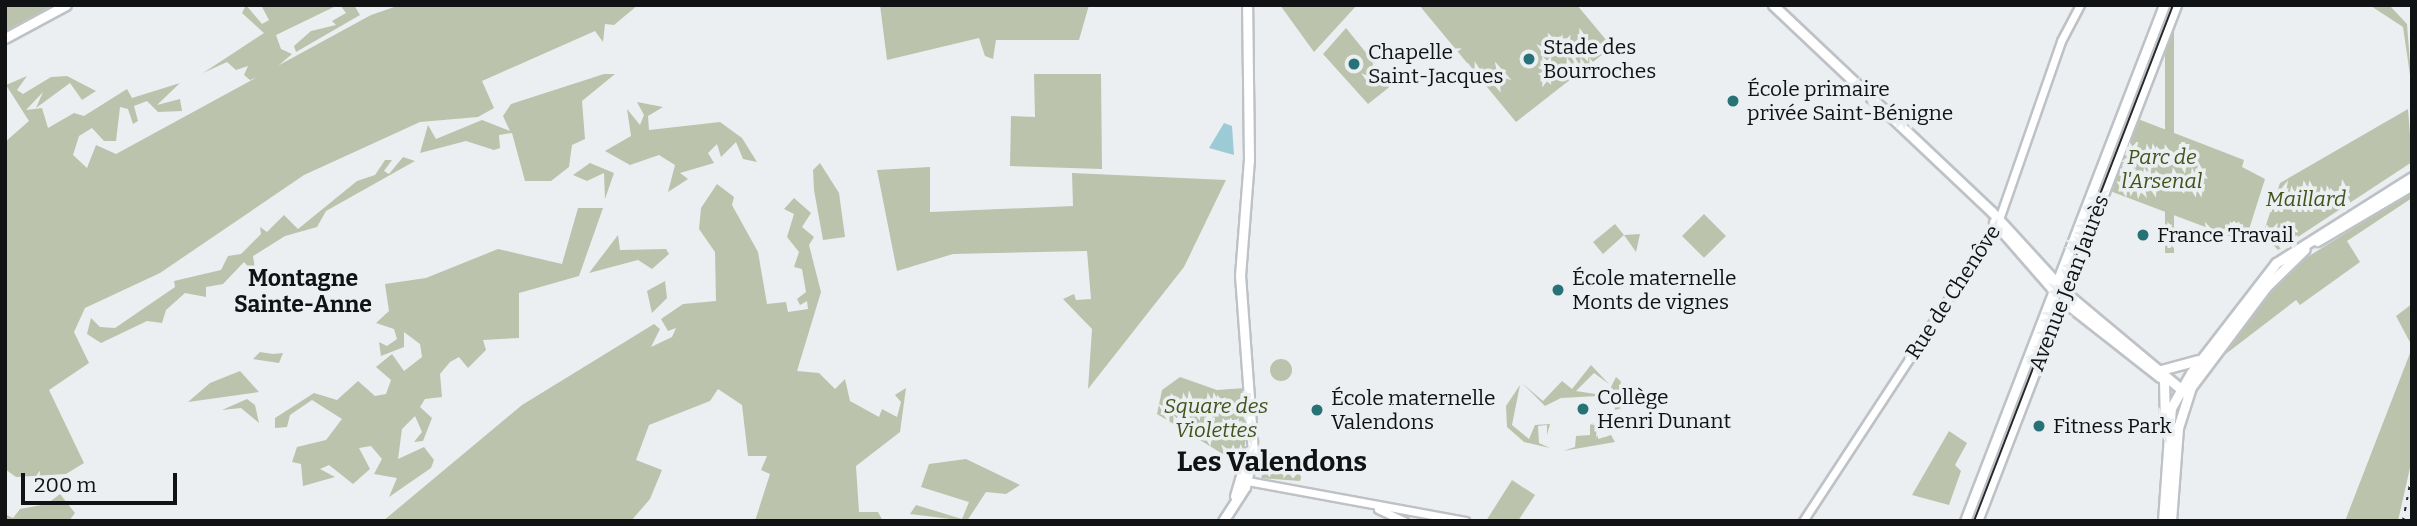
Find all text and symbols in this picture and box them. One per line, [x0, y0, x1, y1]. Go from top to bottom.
place label: Stade des Bourroches [1543, 34, 1656, 84]
place label: Chapelle Saint-Jacques [1368, 39, 1503, 89]
marker: Stade des Bourroches [1521, 51, 1537, 67]
marker: Chapelle Saint-Jacques [1346, 56, 1362, 72]
place label: École primaire privée Saint-Bénigne [1747, 76, 1953, 126]
marker: École primaire privée Saint-Bénigne [1725, 93, 1741, 109]
park label: Parc de l'Arsenal [2122, 144, 2202, 194]
park label: Maillard [2266, 186, 2346, 212]
street label: Avenue Jean Jaurès [2024, 191, 2114, 375]
street label: Rue de Chenôve [1900, 220, 2006, 364]
place label: France Travail [2157, 222, 2294, 248]
marker: France Travail [2135, 227, 2151, 243]
district label: Montagne Sainte-Anne [234, 264, 372, 318]
place label: École maternelle Monts de vignes [1572, 265, 1737, 315]
marker: École maternelle Monts de vignes [1550, 282, 1566, 298]
place label: Collège Henri Dunant [1597, 384, 1731, 434]
place label: École maternelle Valendons [1331, 385, 1496, 435]
park label: Square des Violettes [1164, 393, 1268, 443]
marker: Collège Henri Dunant [1575, 401, 1591, 417]
marker: École maternelle Valendons [1309, 402, 1325, 418]
place label: Fitness Park [2053, 413, 2172, 439]
marker: Fitness Park [2031, 418, 2047, 434]
district label: Les Valendons [1177, 445, 1367, 479]
scale bar [24, 460, 180, 504]
text: 200 m [34, 472, 97, 498]

